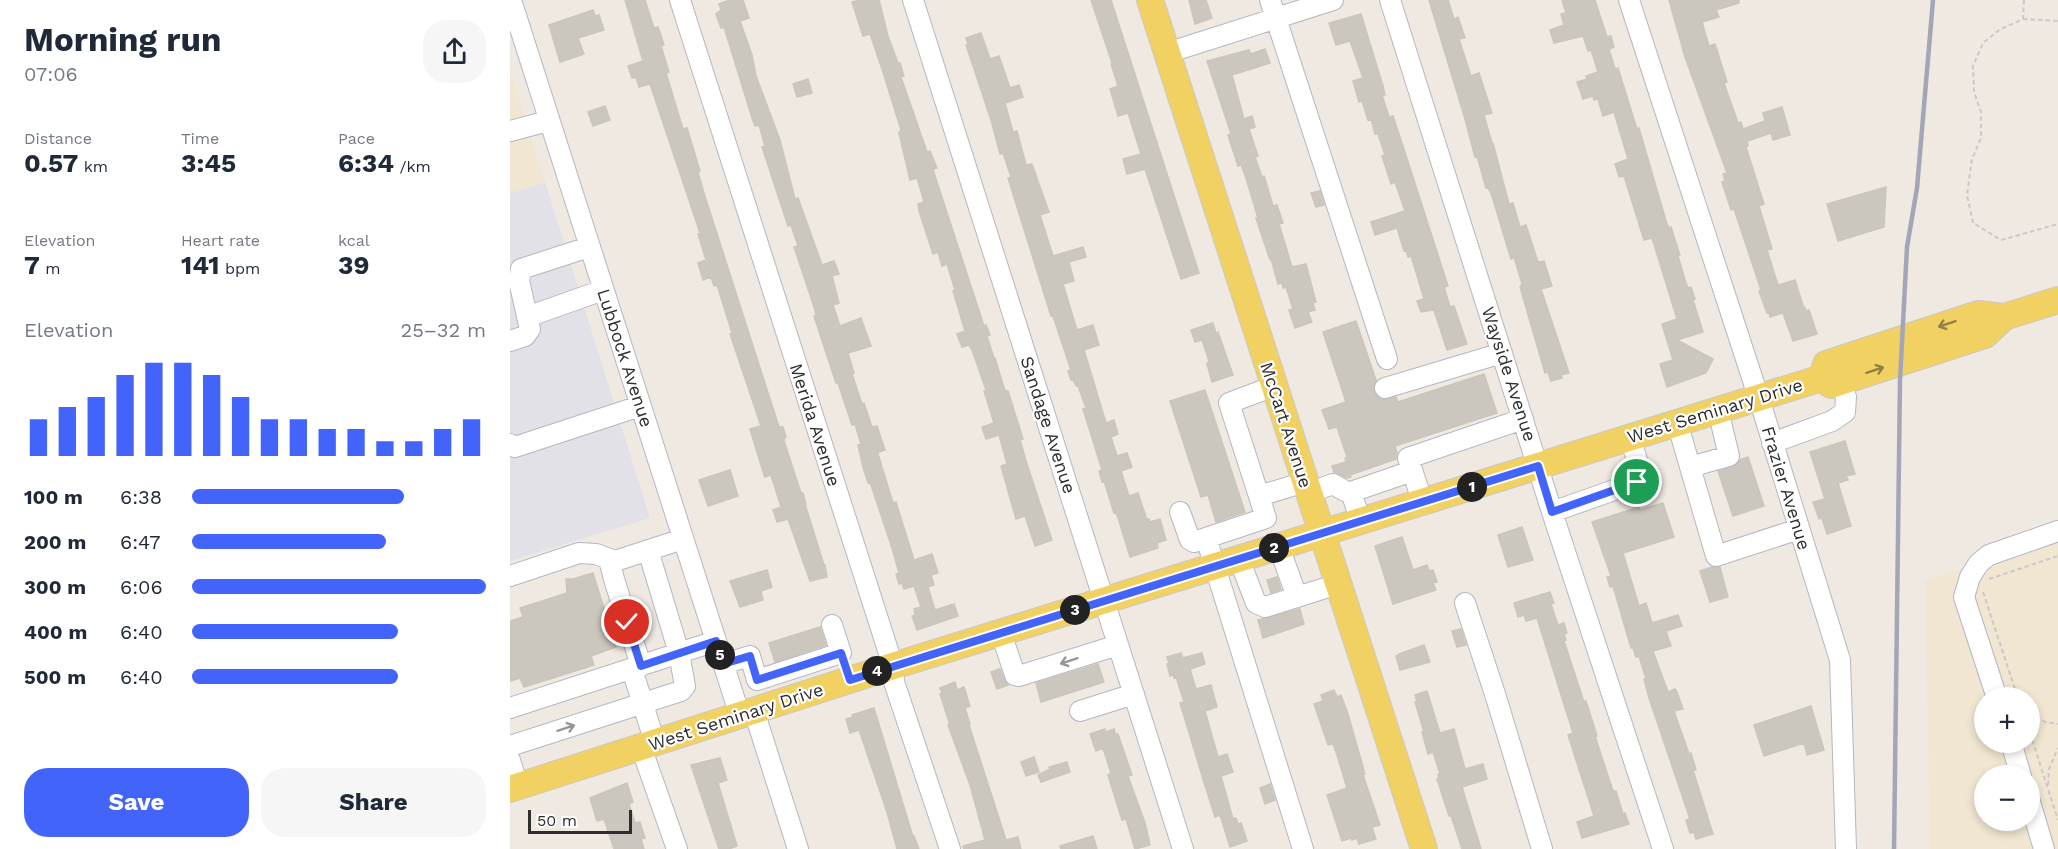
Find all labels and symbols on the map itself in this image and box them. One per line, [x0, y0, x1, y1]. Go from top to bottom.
street label: Lubbock Avenue [593, 286, 658, 430]
street label: Wayside Avenue [1478, 304, 1541, 444]
one-way arrow [1938, 319, 1957, 330]
street label: Sandage Avenue [1016, 353, 1081, 496]
street label: McCart Avenue [1256, 359, 1317, 490]
street label: Merida Avenue [786, 361, 845, 489]
one-way arrow [1865, 364, 1884, 375]
street label: West Seminary Drive [1625, 374, 1805, 447]
street label: Frazier Avenue [1758, 423, 1815, 552]
pin [1611, 456, 1662, 507]
pin: 1 [1457, 472, 1487, 502]
pin: 2 [1259, 533, 1289, 563]
pin: 3 [1060, 595, 1090, 625]
pin [601, 596, 652, 647]
pin: 5 [705, 640, 735, 670]
pin: 4 [862, 656, 892, 686]
one-way arrow [1060, 656, 1079, 667]
street label: West Seminary Drive [646, 678, 826, 755]
one-way arrow [556, 722, 575, 733]
scale bar [528, 807, 632, 834]

